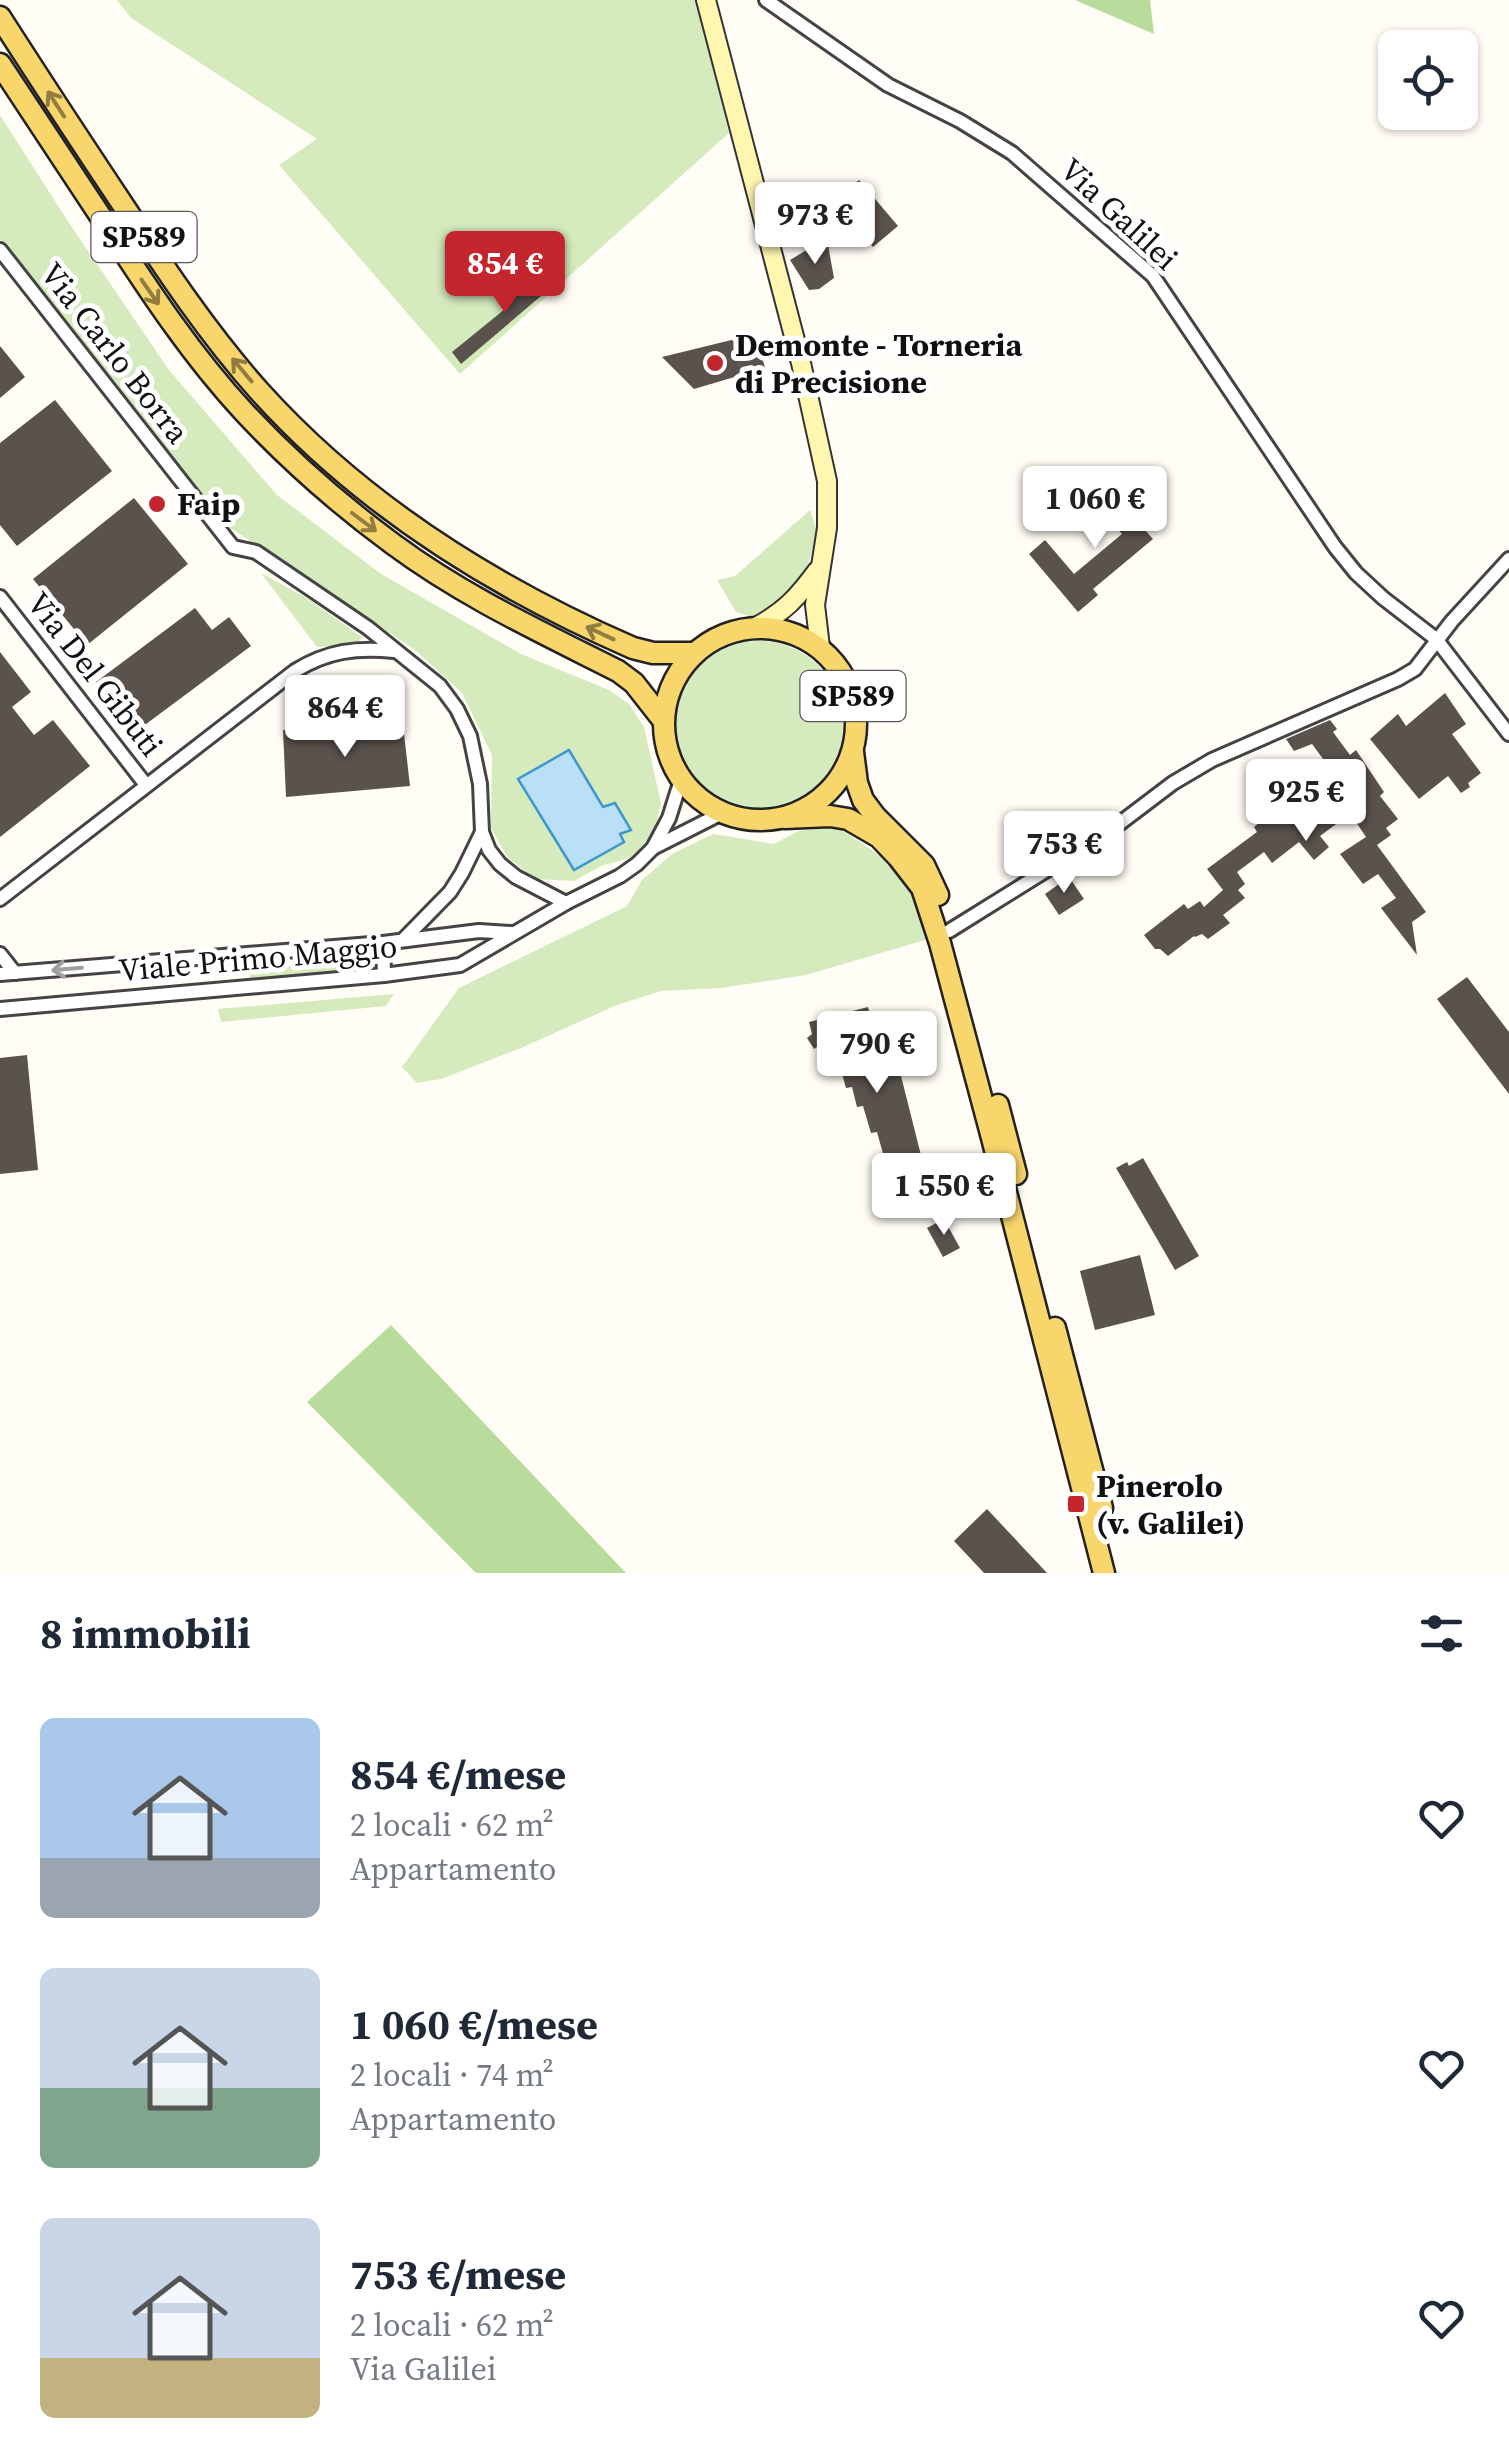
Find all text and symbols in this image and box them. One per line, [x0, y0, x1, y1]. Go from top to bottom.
map controls [1378, 30, 1478, 130]
button: locate [1378, 30, 1478, 130]
one-way arrow [46, 90, 67, 118]
street label: Via Galilei [1050, 148, 1188, 280]
pin: 973 € [745, 182, 885, 267]
text: 973 € [777, 192, 853, 236]
road number: SP589 [92, 212, 196, 262]
pin: 854 € [435, 231, 575, 316]
text: 854 € [467, 241, 543, 285]
street label: Via Carlo Borra [30, 253, 200, 453]
one-way arrow [139, 277, 160, 305]
place label: Demonte - Torneria di Precisione [735, 323, 1023, 404]
marker: Demonte - Torneria di Precisione [704, 352, 726, 374]
one-way arrow [231, 358, 254, 383]
pin: 1 060 € [1003, 466, 1187, 551]
text: 1 060 € [1045, 476, 1145, 520]
place label: Faip [177, 482, 240, 526]
marker: Faip [146, 493, 168, 515]
one-way arrow [350, 511, 377, 532]
street label: Via Del Gibuti [17, 583, 173, 765]
one-way arrow [585, 623, 616, 641]
road number: SP589 [800, 671, 906, 721]
pin: 864 € [275, 675, 415, 760]
text: 864 € [307, 685, 383, 729]
pin: 925 € [1236, 759, 1376, 844]
text: 925 € [1268, 769, 1344, 813]
pin: 753 € [994, 811, 1134, 896]
text: 753 € [1026, 821, 1102, 865]
street label: Viale Primo Maggio [117, 924, 399, 992]
one-way arrow [52, 959, 84, 978]
pin: 790 € [807, 1011, 947, 1096]
text: 790 € [839, 1021, 915, 1065]
pin: 1 550 € [852, 1153, 1036, 1238]
text: 1 550 € [894, 1163, 994, 1207]
place label: Pinerolo (v. Galilei) [1096, 1464, 1245, 1545]
marker: Pinerolo (v. Galilei) [1065, 1493, 1087, 1515]
text: 8 immobili [40, 1604, 251, 1662]
icon: filters [1414, 1606, 1469, 1661]
text: 854 €/mese [350, 1745, 566, 1803]
icon: home [120, 1758, 240, 1878]
icon: heart [1414, 1791, 1469, 1846]
text: 2 locali · 62 m² [350, 1803, 554, 1847]
text: Appartamento [350, 1847, 556, 1891]
text: 1 060 €/mese [350, 1995, 598, 2053]
icon: home [120, 2008, 240, 2128]
icon: heart [1414, 2041, 1469, 2096]
text: 2 locali · 74 m² [350, 2053, 554, 2097]
text: Appartamento [350, 2097, 556, 2141]
text: 753 €/mese [350, 2245, 566, 2303]
icon: home [120, 2258, 240, 2378]
icon: heart [1414, 2291, 1469, 2346]
text: 2 locali · 62 m² [350, 2303, 554, 2347]
text: Via Galilei [350, 2347, 496, 2391]

